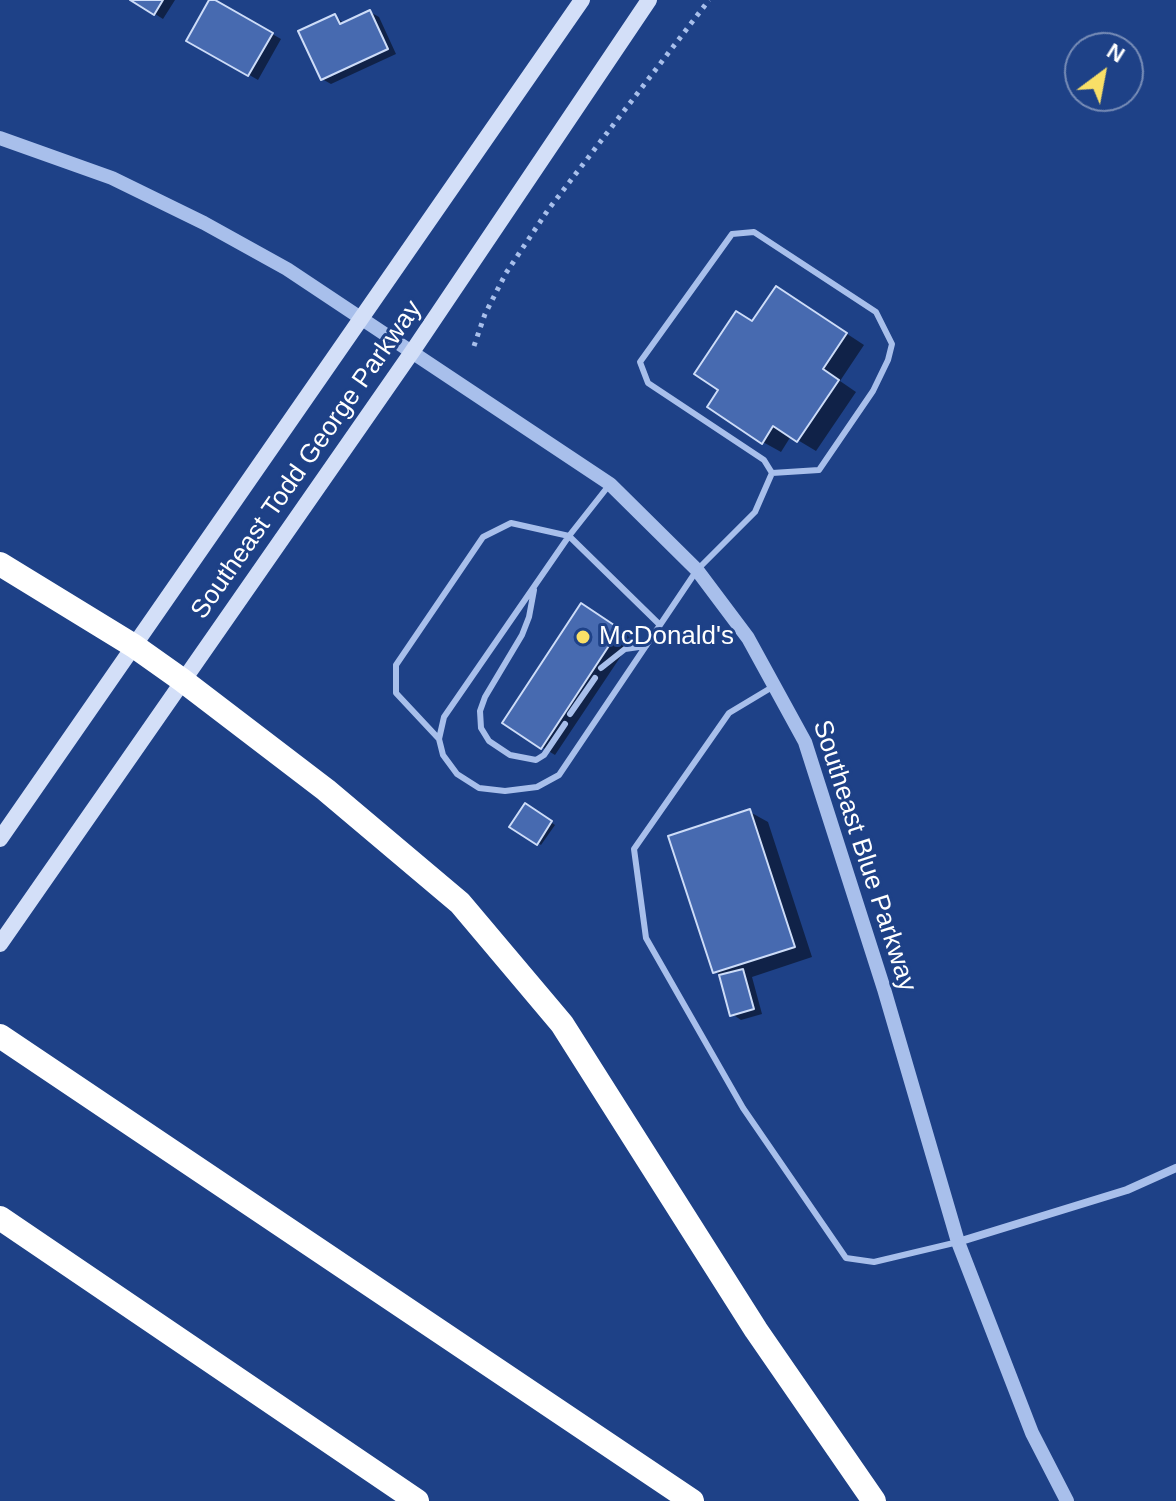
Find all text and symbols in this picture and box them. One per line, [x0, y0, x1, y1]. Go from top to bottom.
north arrow [1064, 32, 1144, 112]
text: N [1103, 38, 1129, 68]
street label: Southeast Todd George Parkway [185, 295, 429, 625]
place label: McDonald's [599, 621, 734, 653]
marker: McDonald's [574, 628, 592, 646]
street label: Southeast Blue Parkway [805, 716, 923, 996]

